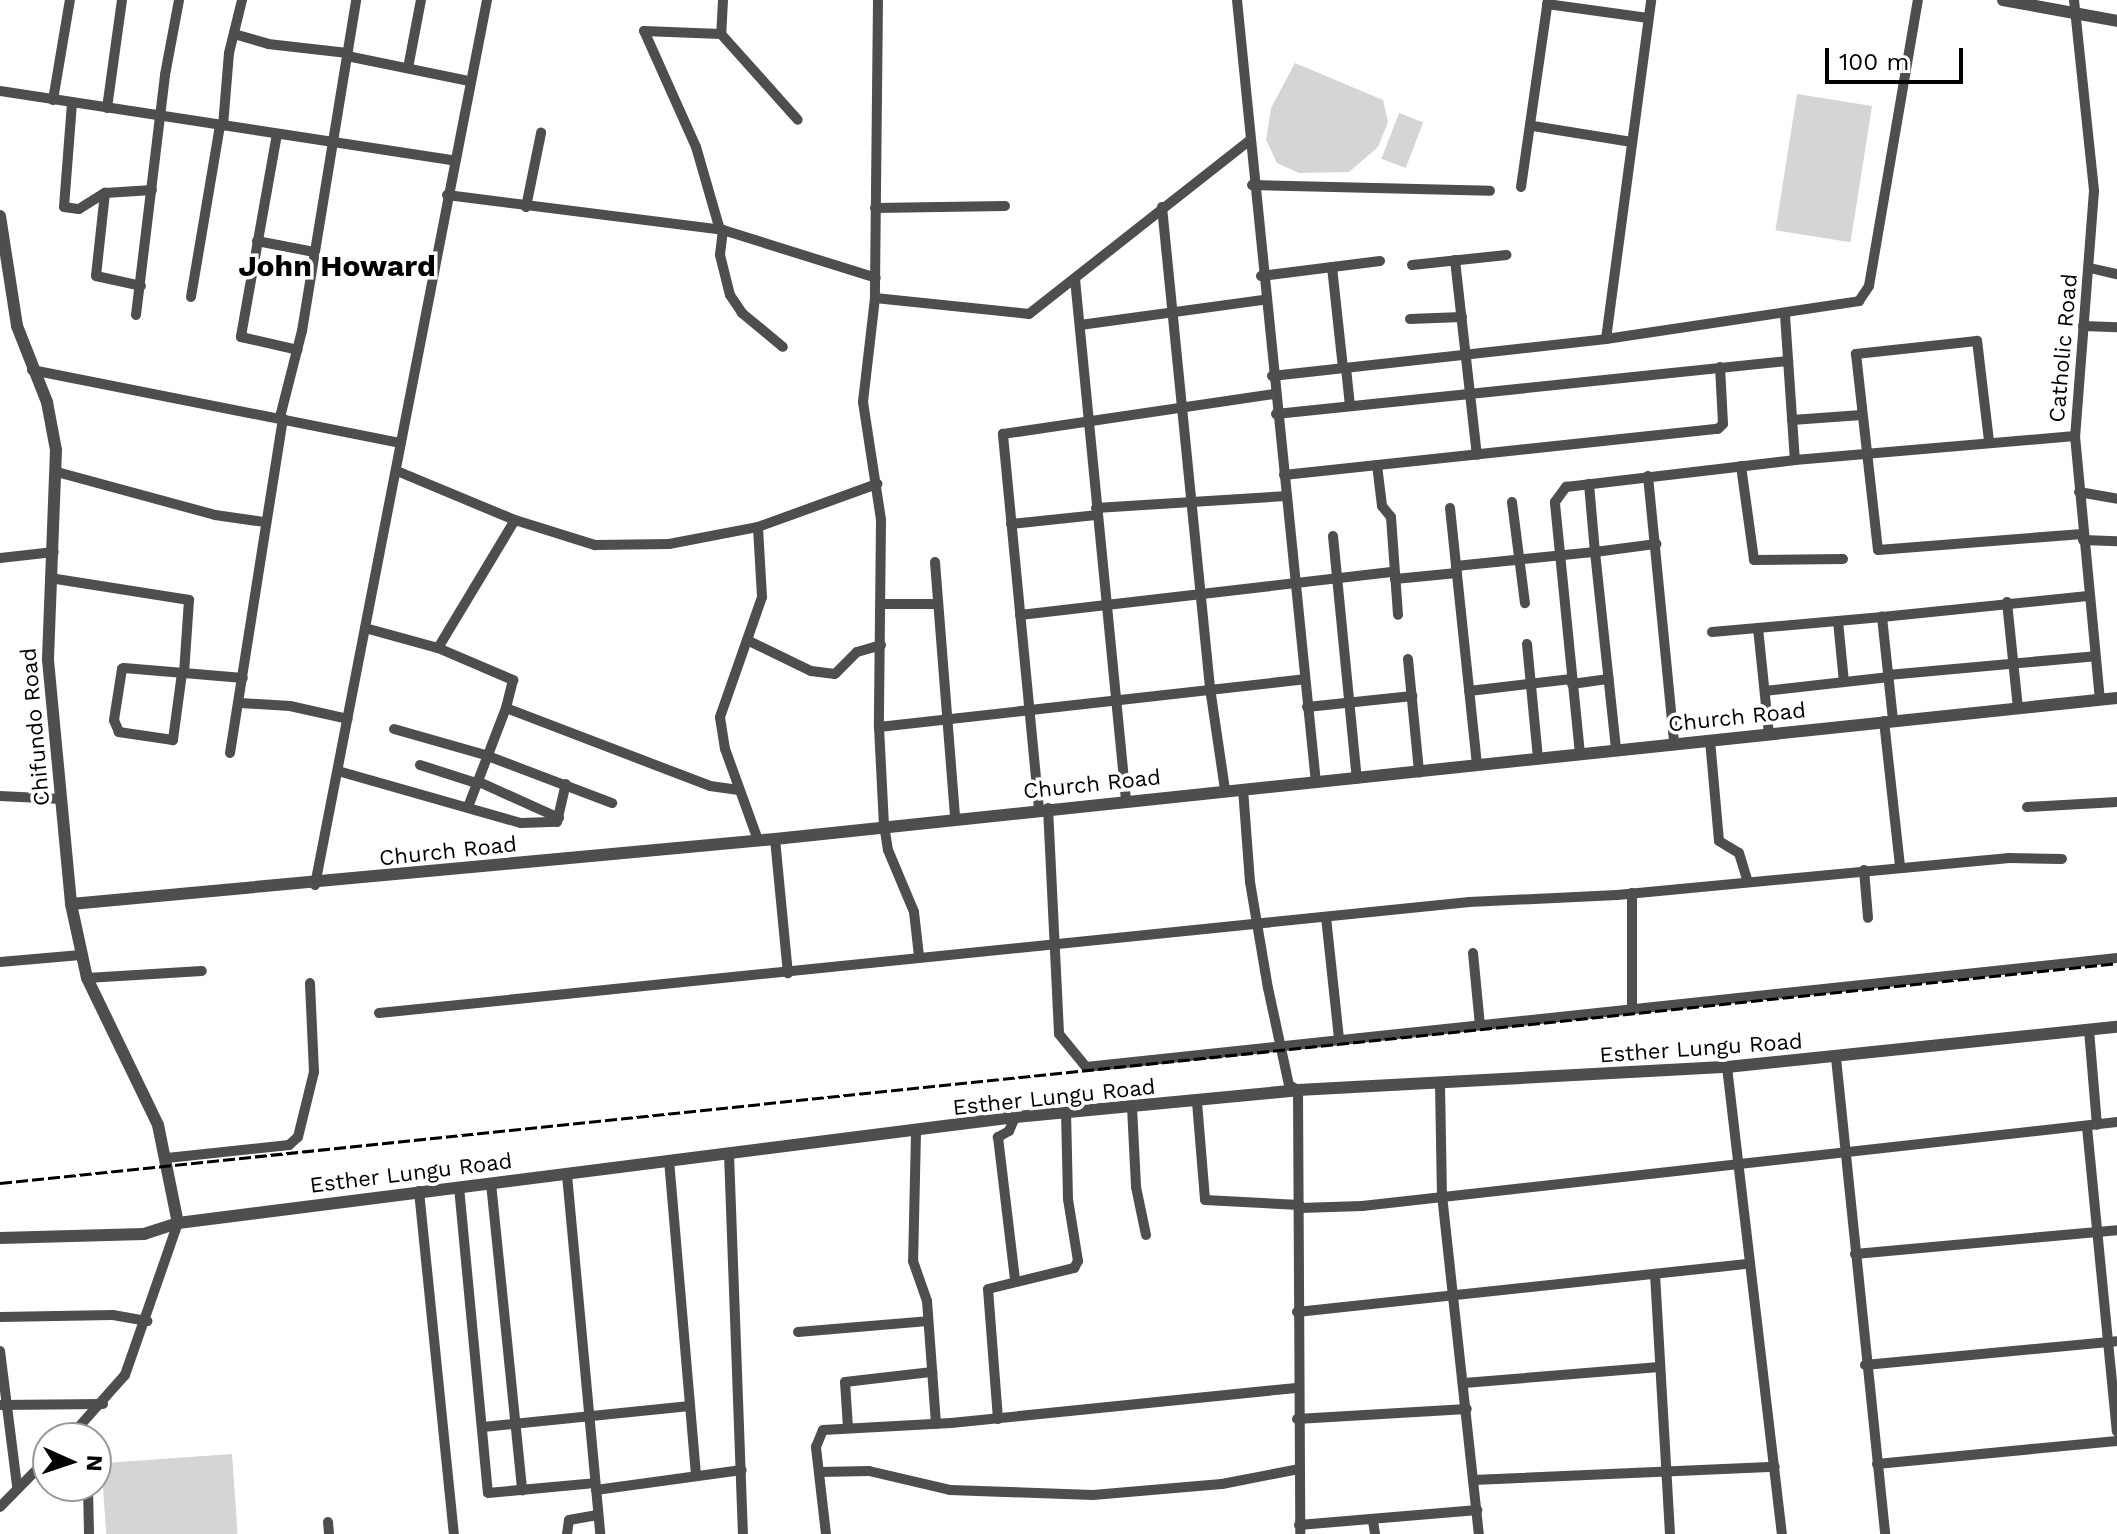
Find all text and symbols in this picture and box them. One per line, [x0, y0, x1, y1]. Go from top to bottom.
scale bar [1829, 32, 1967, 82]
text: 100 m [1839, 48, 1909, 76]
district label: John Howard [238, 248, 436, 284]
street label: Catholic Road [2043, 273, 2083, 423]
street label: Chifundo Road [15, 647, 55, 807]
street label: Church Road [1667, 697, 1807, 737]
street label: Church Road [1022, 764, 1162, 804]
street label: Church Road [378, 831, 518, 871]
street label: Esther Lungu Road [1598, 1028, 1804, 1068]
street label: Esther Lungu Road [951, 1073, 1157, 1121]
street label: Esther Lungu Road [308, 1147, 514, 1199]
north arrow [32, 1422, 112, 1502]
text: N [82, 1454, 107, 1472]

